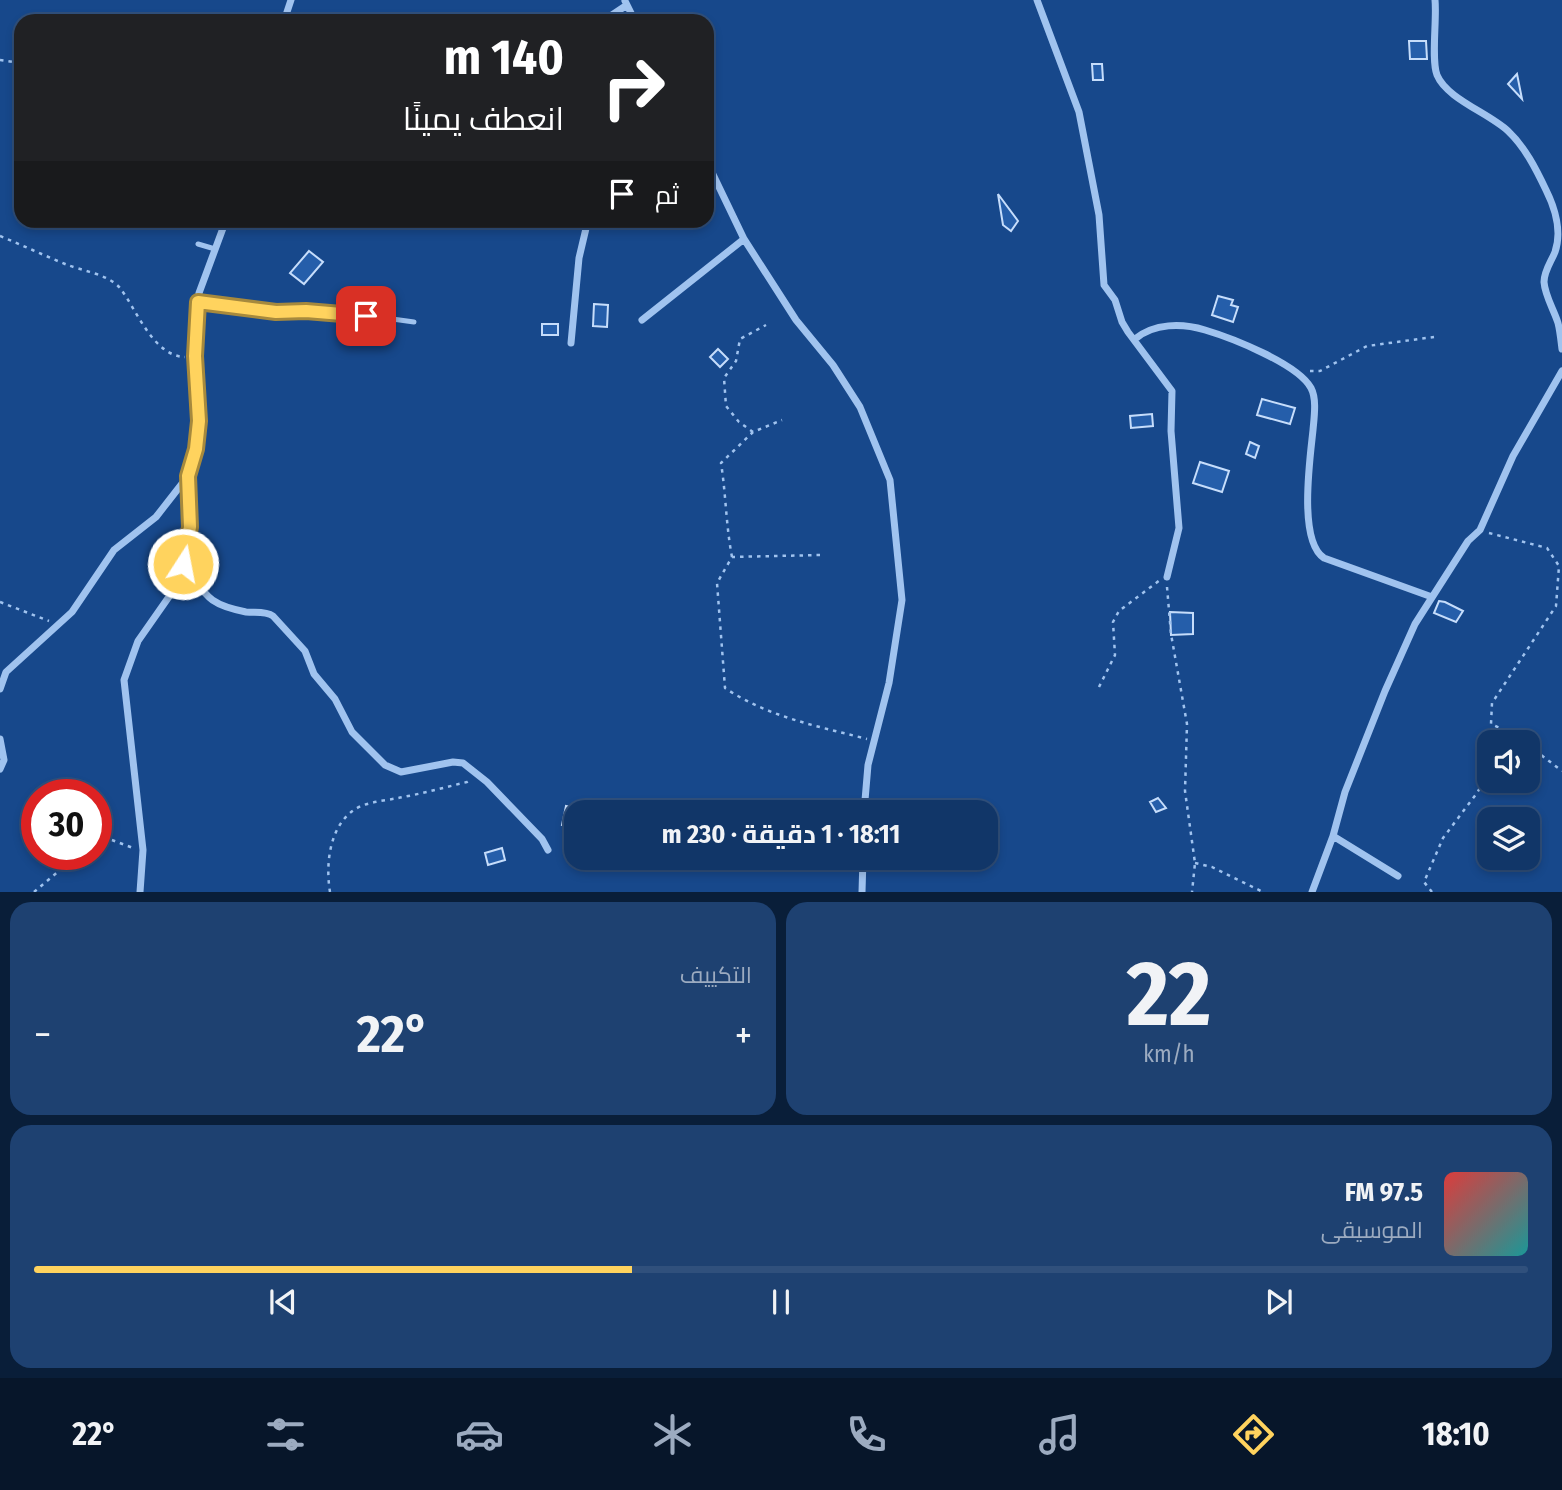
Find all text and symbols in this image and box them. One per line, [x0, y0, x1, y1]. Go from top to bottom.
text: 140 m [444, 28, 564, 87]
icon: right [588, 42, 679, 133]
text: انعطف يمينًا [403, 100, 564, 138]
icon: arrive [603, 175, 641, 213]
text: ثم [655, 180, 679, 211]
pin [336, 286, 396, 346]
icon: arrive [347, 297, 385, 335]
position arrow [146, 527, 220, 601]
map controls [1477, 730, 1540, 870]
button: sound [1477, 730, 1540, 793]
speed limit sign: 30 [21, 779, 112, 870]
button: layers [1477, 807, 1540, 870]
text: 18:11 · 1 دقيقة · 230 m [662, 819, 900, 850]
text: 22 [1127, 940, 1211, 1049]
text: التكييف [680, 961, 752, 989]
text: 22° [357, 1003, 429, 1066]
text: − [34, 1012, 51, 1058]
text: + [735, 1012, 752, 1058]
text: km/h [1143, 1040, 1195, 1068]
text: 97.5 FM [1345, 1177, 1423, 1208]
text: الموسيقى [1321, 1216, 1423, 1244]
icon: previous [264, 1283, 302, 1321]
icon: pause [762, 1283, 800, 1321]
icon: next [1260, 1283, 1298, 1321]
icon: filters [261, 1410, 310, 1459]
icon: car [455, 1410, 504, 1459]
icon: climate [648, 1410, 697, 1459]
icon: phone [842, 1410, 891, 1459]
icon: music [1035, 1410, 1084, 1459]
icon: directions [1229, 1410, 1278, 1459]
text: 22° [72, 1415, 117, 1453]
text: 18:10 [1422, 1415, 1490, 1453]

